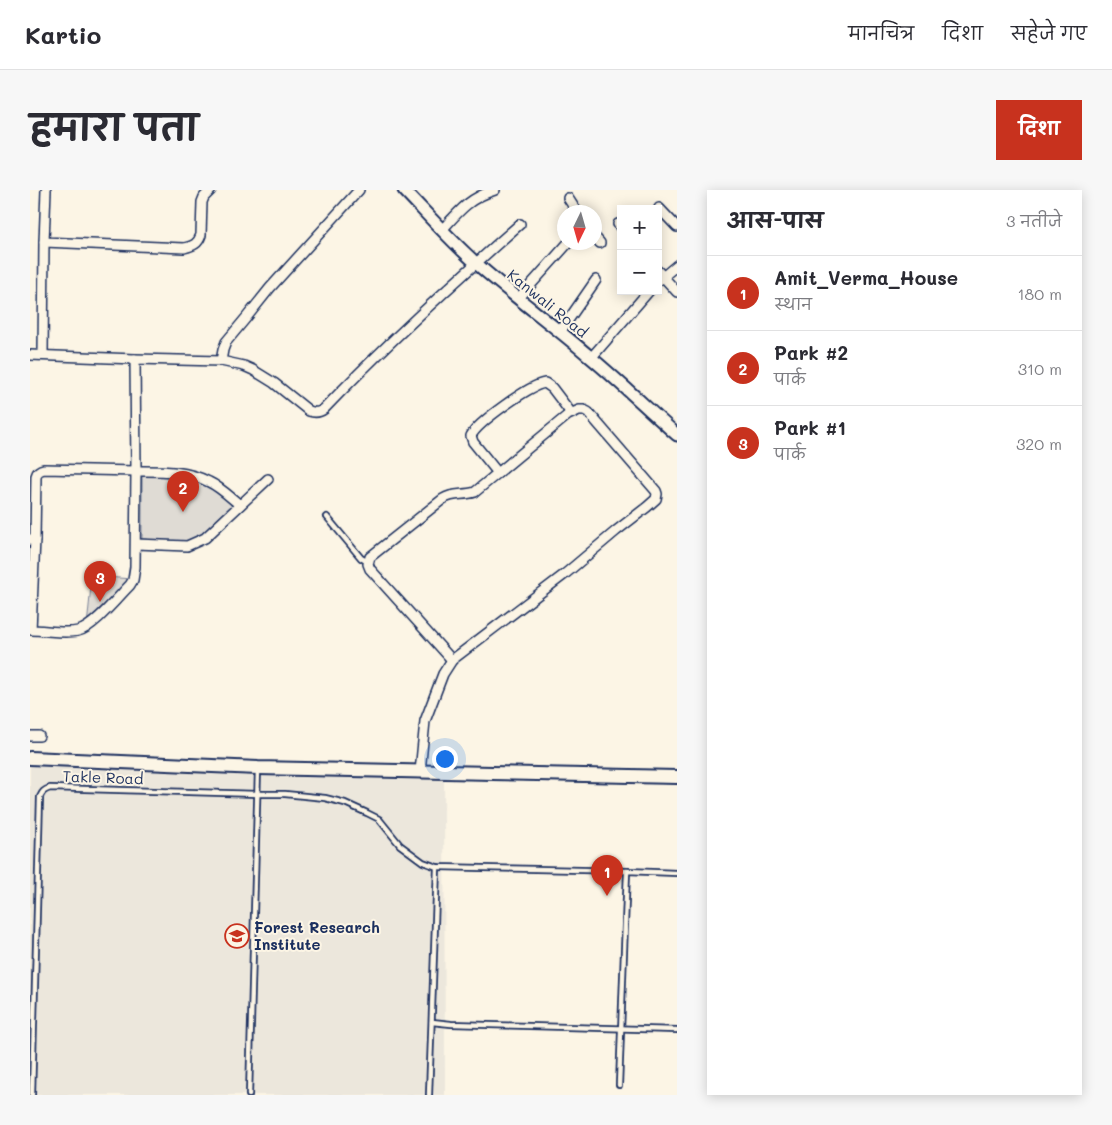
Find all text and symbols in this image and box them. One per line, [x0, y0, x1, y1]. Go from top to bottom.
text: Kartio [25, 19, 101, 50]
text: मानचित्र [848, 21, 914, 45]
text: दिशा [942, 21, 983, 45]
text: सहेजे गए [1011, 21, 1087, 45]
button: दिशा [996, 100, 1082, 160]
text: हमारा पता [30, 103, 198, 149]
north arrow [557, 205, 602, 250]
map controls [617, 205, 662, 295]
button: + [617, 205, 662, 250]
text: आस-पास [727, 206, 823, 233]
text: 3 नतीजे [1006, 210, 1062, 231]
button: − [617, 250, 662, 295]
street label: Kanwali Road [504, 264, 592, 342]
text: Amit_Verma_House [774, 265, 958, 290]
text: 1 [739, 283, 747, 304]
text: 180 m [1017, 283, 1062, 304]
text: स्थान [774, 293, 812, 314]
text: Park #2 [774, 340, 848, 365]
text: 2 [739, 358, 747, 379]
text: 310 m [1018, 358, 1062, 379]
text: पार्क [774, 368, 805, 389]
text: Park #1 [774, 415, 846, 440]
text: 3 [738, 433, 748, 454]
text: 320 m [1016, 433, 1062, 454]
text: पार्क [774, 443, 805, 464]
pin: 2 [167, 471, 199, 512]
pin: 3 [84, 561, 116, 602]
your location [432, 746, 458, 772]
street label: Takle Road [62, 766, 144, 788]
pin: 1 [591, 855, 623, 896]
place label: Forest Research Institute [254, 917, 380, 954]
school or university icon: Forest Research Institute [224, 923, 250, 949]

